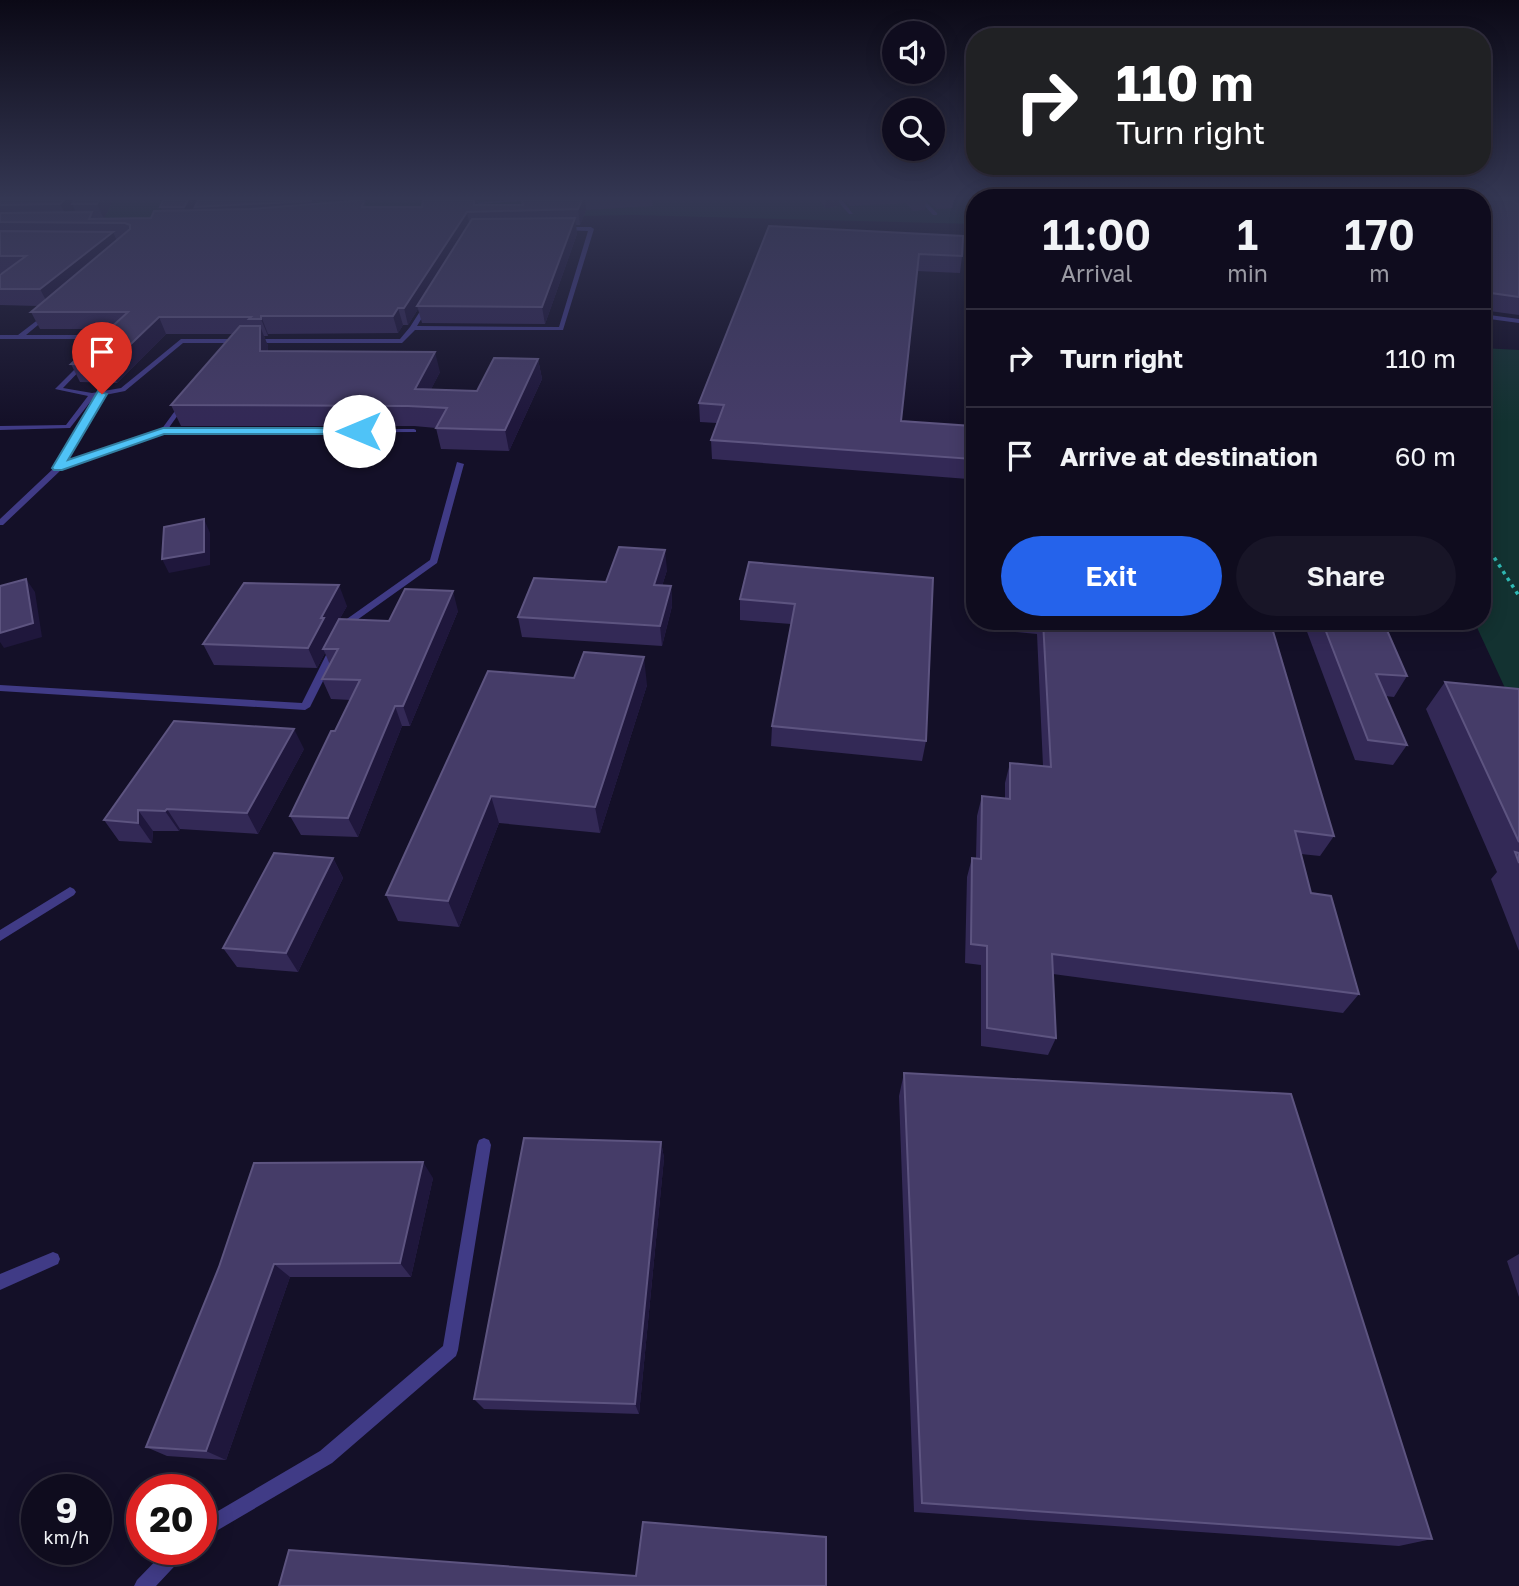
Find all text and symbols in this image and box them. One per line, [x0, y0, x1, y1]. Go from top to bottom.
map controls [882, 21, 945, 161]
button: sound [882, 21, 945, 84]
text: 110 m [1116, 53, 1253, 112]
icon: right [1001, 56, 1092, 147]
button: search [882, 98, 945, 161]
text: Turn right [1116, 113, 1265, 151]
text: 11:00 [1042, 209, 1151, 259]
text: 1 [1237, 209, 1258, 259]
text: 170 [1344, 209, 1415, 259]
text: Arrival [1061, 259, 1133, 287]
text: min [1227, 259, 1268, 287]
text: m [1369, 259, 1390, 287]
pin [72, 322, 132, 394]
icon: arrive [83, 333, 121, 371]
icon: right [1001, 339, 1039, 377]
text: Turn right [1060, 343, 1183, 374]
text: 110 m [1385, 343, 1456, 374]
position arrow [322, 394, 396, 468]
icon: arrive [1001, 437, 1039, 475]
text: Arrive at destination [1060, 441, 1318, 472]
text: 60 m [1395, 441, 1456, 472]
button: Exit [1001, 536, 1222, 616]
button: Share [1236, 536, 1456, 616]
speed limit sign: 20 [126, 1474, 217, 1565]
text: 9 [55, 1489, 78, 1531]
text: km/h [44, 1526, 89, 1548]

